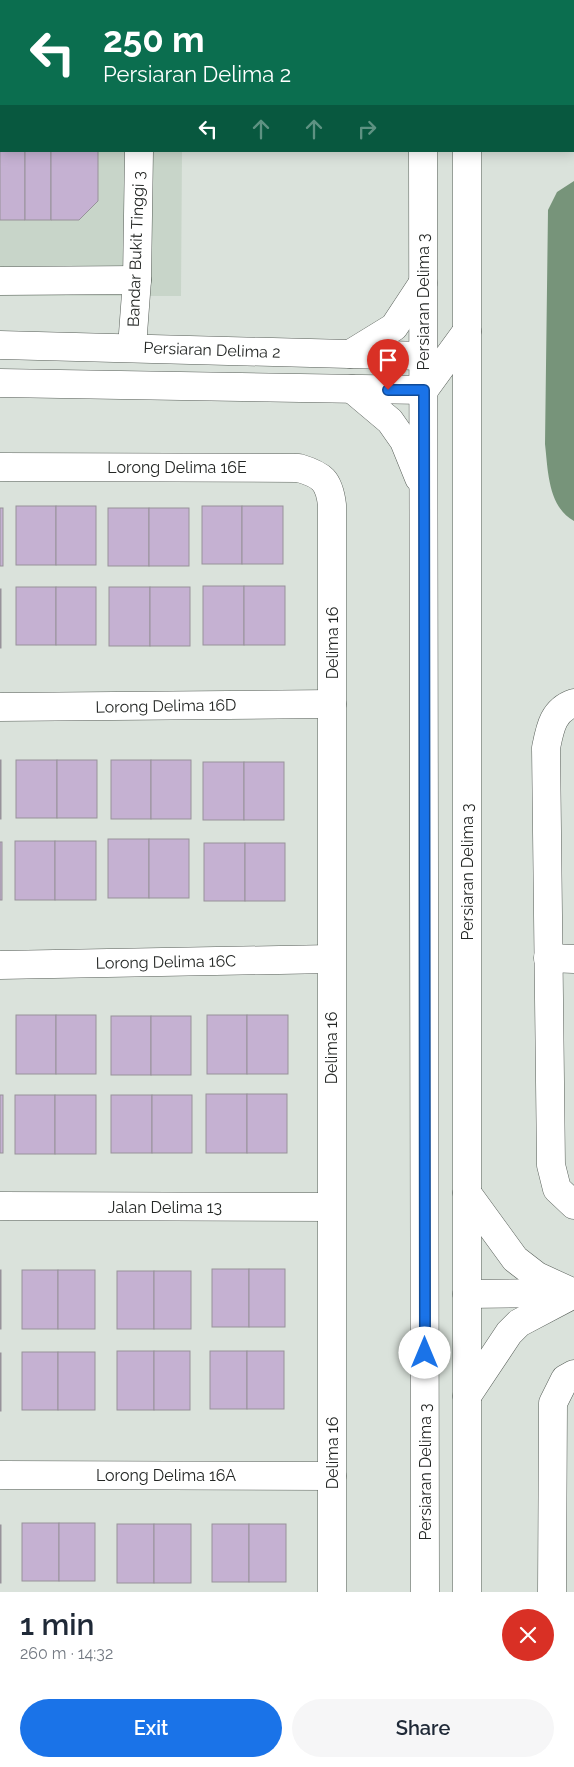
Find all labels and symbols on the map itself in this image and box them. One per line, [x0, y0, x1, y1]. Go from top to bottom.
street label: Bandar Bukit Tinggi 3 [124, 171, 148, 327]
street label: Persiaran Delima 3 [414, 233, 433, 371]
street label: Persiaran Delima 2 [143, 338, 281, 362]
pin [367, 339, 409, 390]
street label: Lorong Delima 16E [107, 458, 247, 477]
street label: Delima 16 [323, 607, 342, 679]
street label: Lorong Delima 16D [95, 695, 237, 717]
street label: Persiaran Delima 3 [458, 803, 477, 941]
street label: Lorong Delima 16C [96, 951, 236, 973]
street label: Delima 16 [322, 1012, 341, 1084]
street label: Jalan Delima 13 [108, 1198, 222, 1217]
position arrow [398, 1326, 450, 1378]
street label: Persiaran Delima 3 [416, 1403, 435, 1541]
street label: Delima 16 [323, 1417, 342, 1489]
street label: Lorong Delima 16A [96, 1466, 236, 1485]

